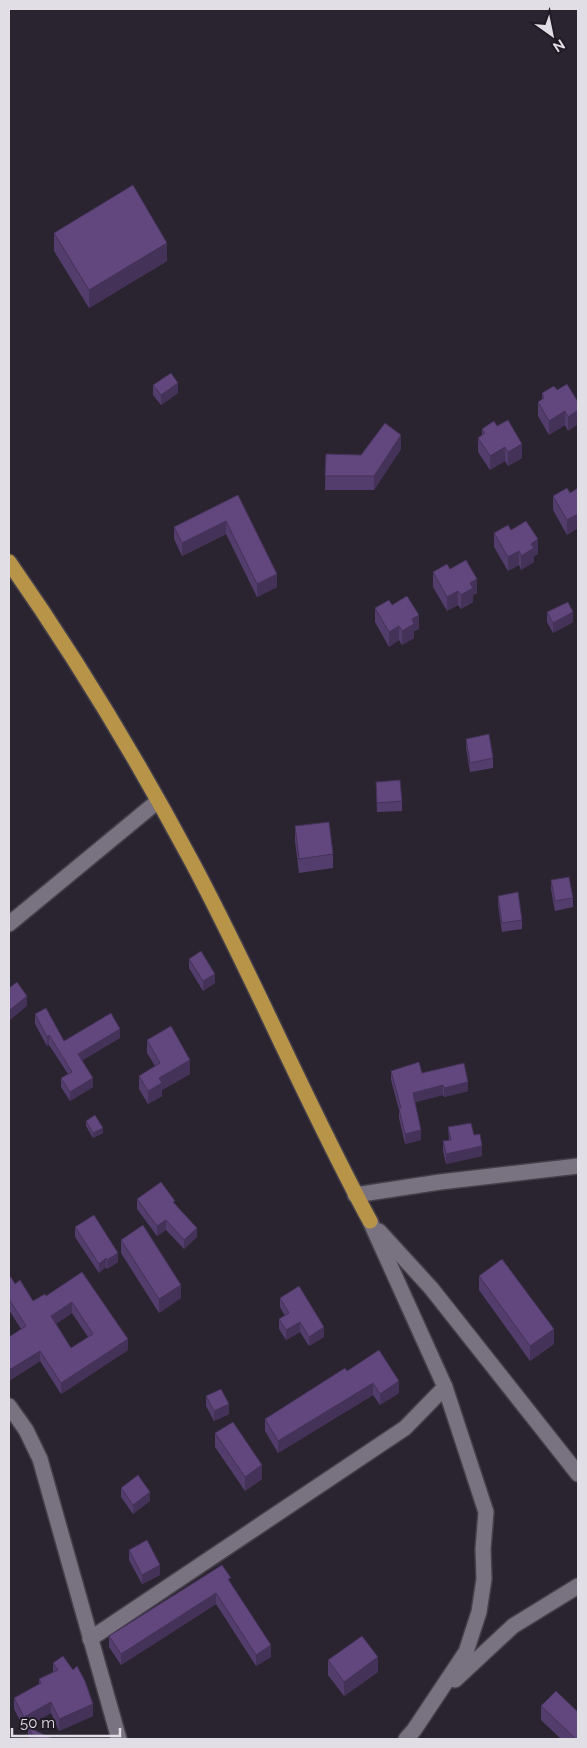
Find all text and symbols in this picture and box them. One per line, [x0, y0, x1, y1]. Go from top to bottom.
north arrow [527, 10, 577, 60]
text: N [550, 36, 568, 56]
scale bar [12, 1706, 120, 1738]
text: 50 m [20, 1714, 55, 1732]

